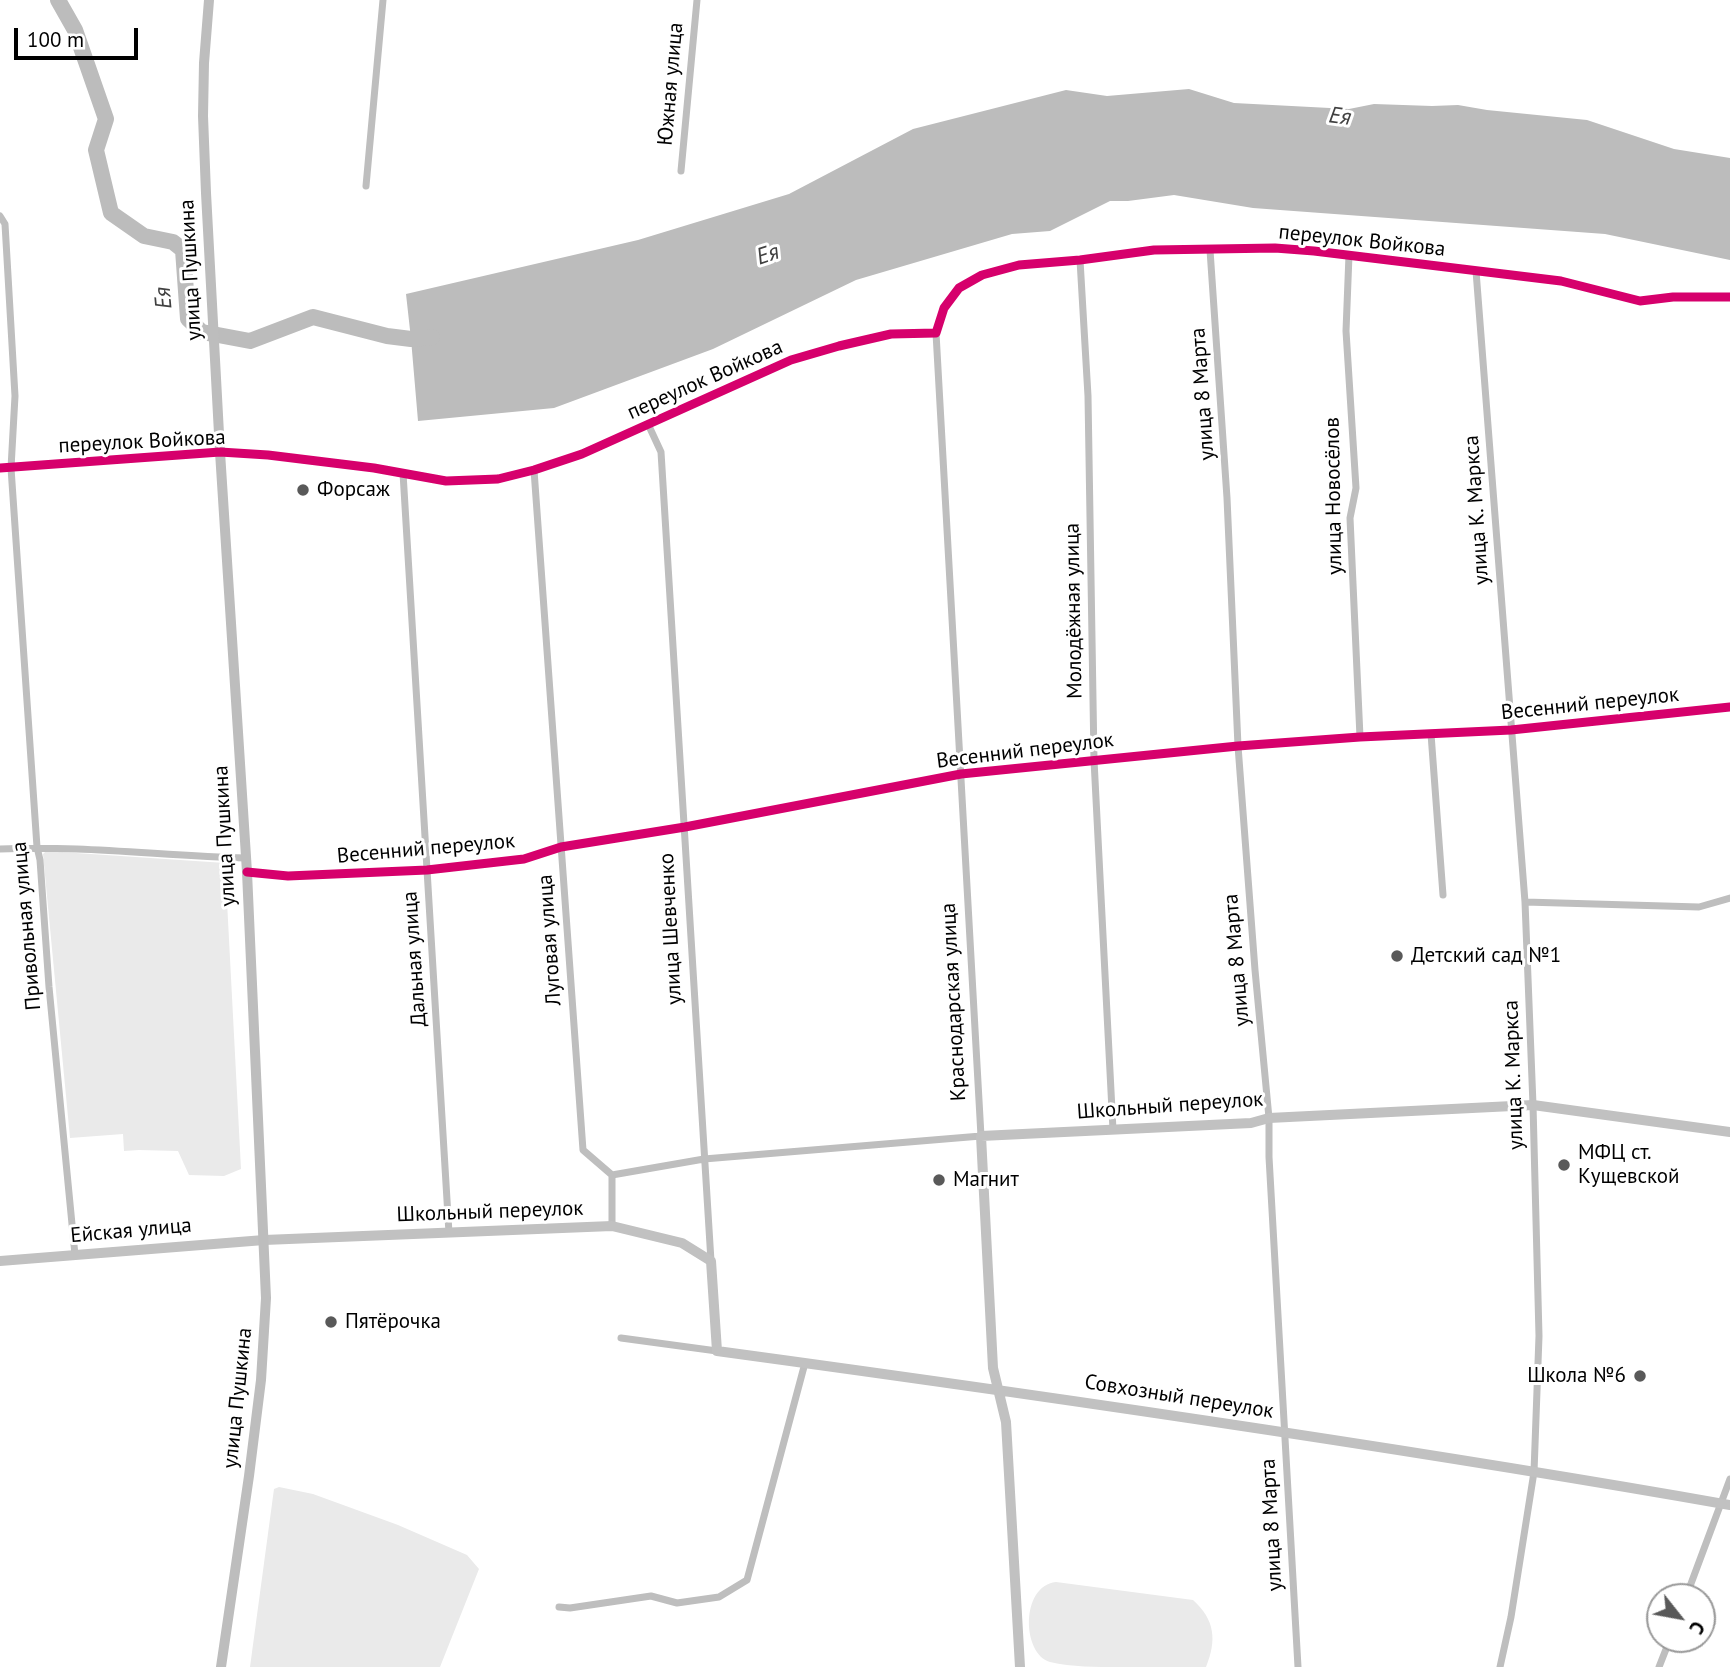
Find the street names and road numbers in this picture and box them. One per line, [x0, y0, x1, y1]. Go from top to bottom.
street label: Южная улица [653, 21, 689, 147]
street label: улица Пушкина [175, 199, 207, 341]
street label: переулок Войкова [1277, 220, 1447, 262]
street label: улица 8 Марта [1186, 327, 1220, 461]
street label: переулок Войкова [623, 334, 787, 426]
street label: улица Новосёлов [1320, 417, 1348, 575]
street label: переулок Войкова [58, 425, 226, 459]
street label: улица К. Маркса [1459, 434, 1495, 586]
street label: Молодёжная улица [1060, 523, 1088, 699]
street label: Весенний переулок [1500, 682, 1680, 726]
street label: Весенний переулок [935, 728, 1115, 774]
street label: улица Пушкина [209, 765, 241, 907]
street label: Весенний переулок [336, 829, 516, 869]
street label: Привольная улица [7, 841, 47, 1011]
street label: улица Шевченко [654, 852, 688, 1006]
street label: Луговая улица [533, 874, 567, 1006]
street label: Дальная улица [398, 891, 432, 1027]
street label: улица 8 Марта [1219, 893, 1255, 1027]
street label: Краснодарская улица [936, 902, 972, 1102]
street label: улица К. Маркса [1499, 1000, 1529, 1150]
street label: Школьный переулок [1076, 1087, 1264, 1125]
street label: Школьный переулок [396, 1196, 584, 1228]
street label: Ейская улица [69, 1213, 193, 1249]
street label: улица Пушкина [218, 1326, 258, 1470]
street label: Совхозный переулок [1083, 1370, 1275, 1424]
street label: улица 8 Марта [1256, 1458, 1288, 1592]

